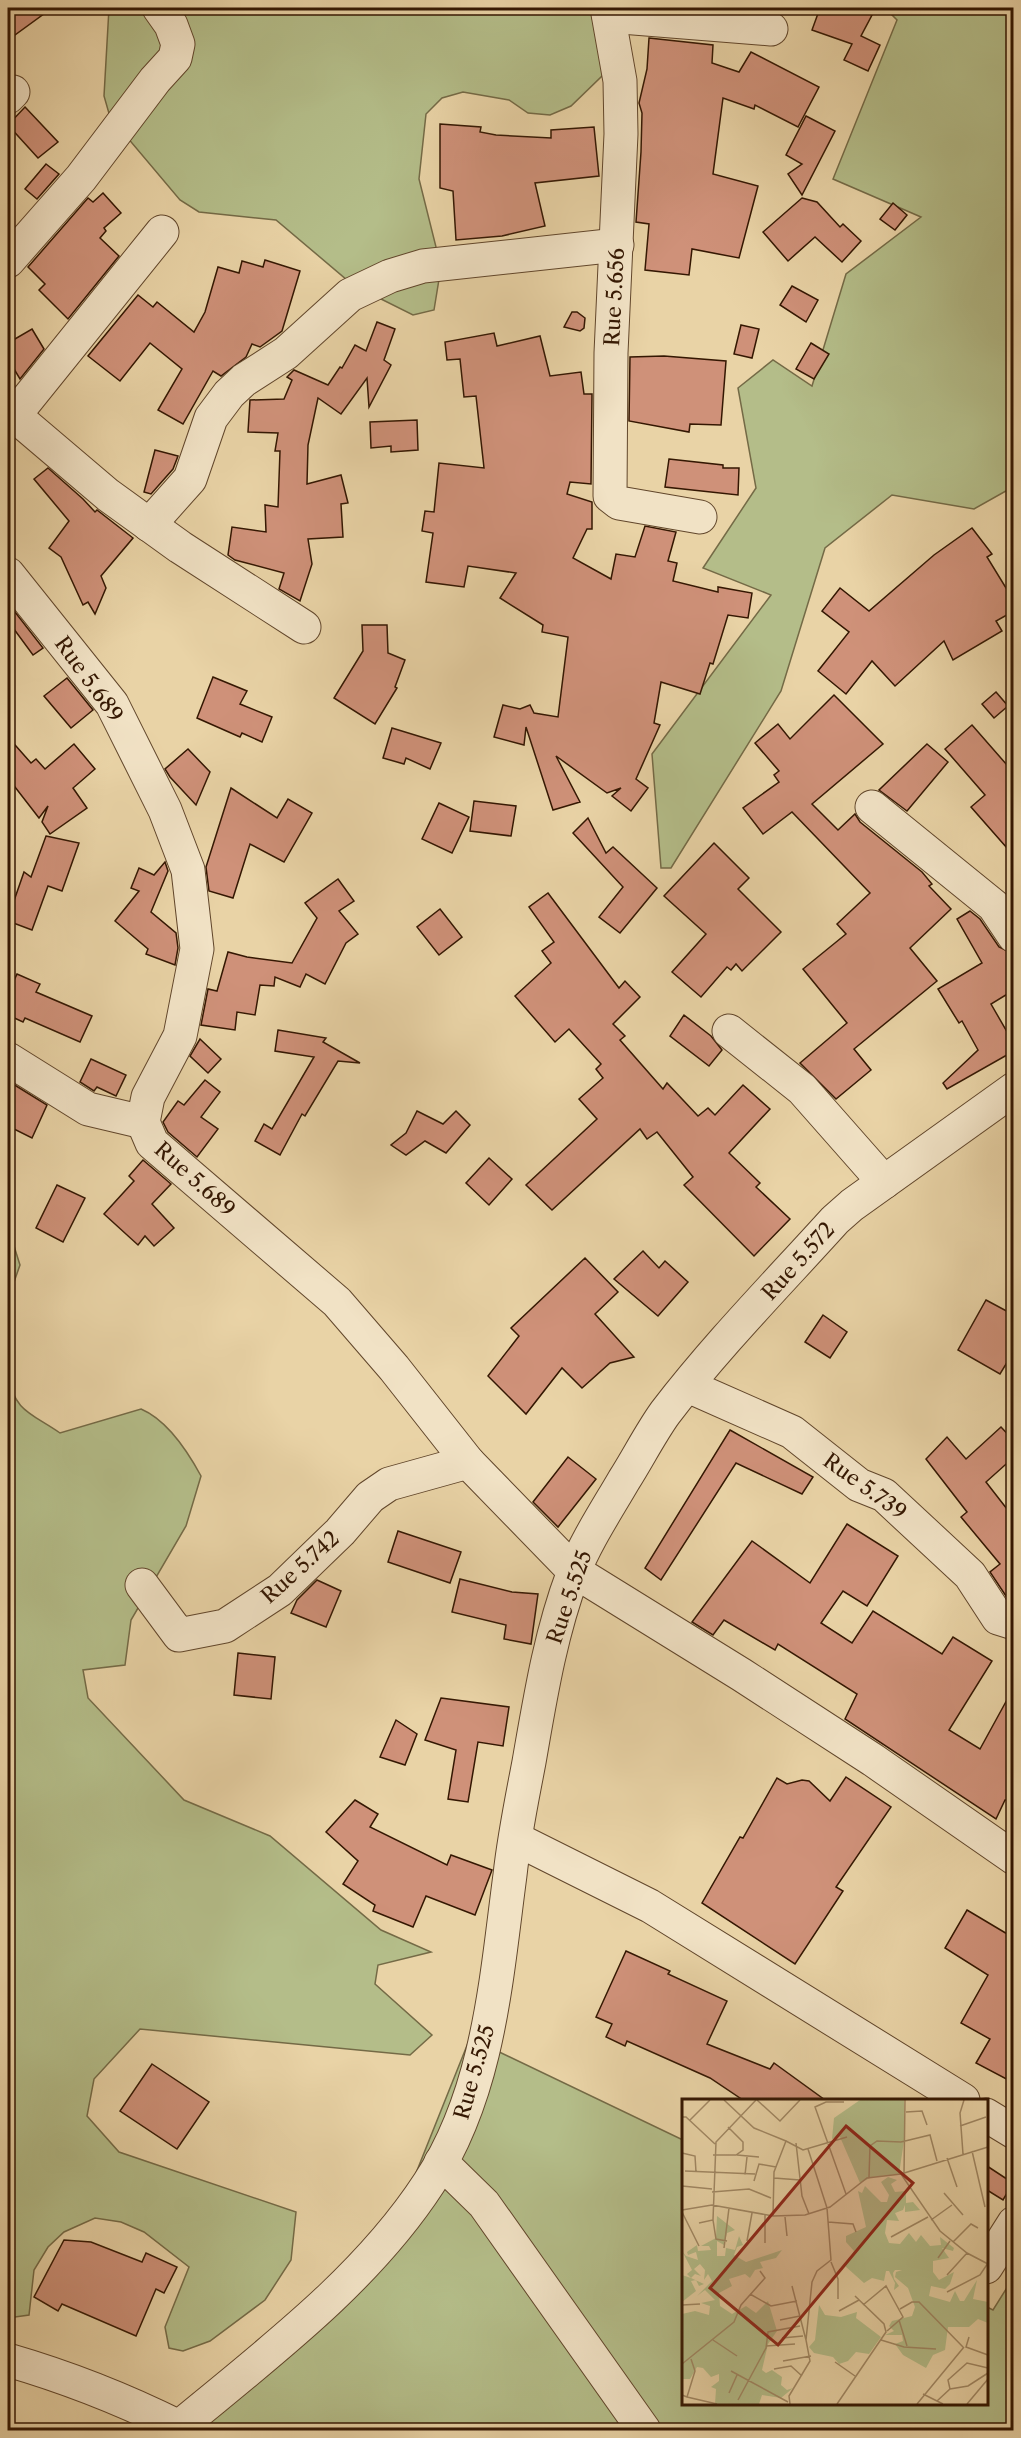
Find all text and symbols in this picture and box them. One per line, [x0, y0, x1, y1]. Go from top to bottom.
street label: Rue 5.656 [599, 247, 629, 347]
street label: Rue 5.689 [50, 631, 128, 727]
street label: Rue 5.689 [150, 1136, 240, 1222]
street label: Rue 5.572 [756, 1217, 840, 1305]
street label: Rue 5.739 [819, 1448, 911, 1524]
street label: Rue 5.742 [256, 1526, 344, 1608]
street label: Rue 5.525 [541, 1547, 597, 1647]
street label: Rue 5.525 [449, 2022, 499, 2122]
inset map [682, 2099, 988, 2405]

